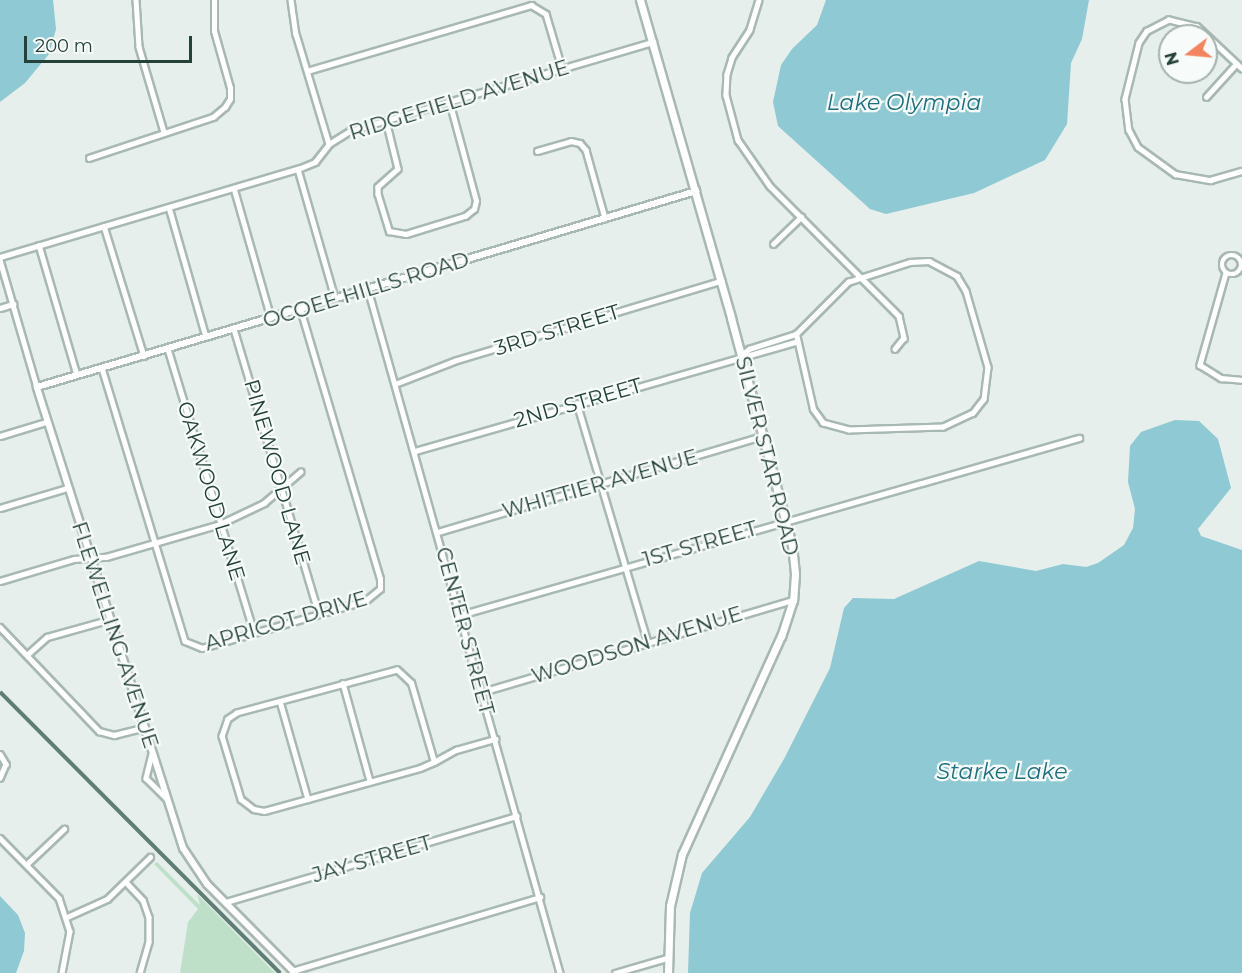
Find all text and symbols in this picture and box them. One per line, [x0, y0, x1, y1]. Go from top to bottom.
scale bar [27, 24, 195, 62]
north arrow [1158, 24, 1218, 84]
text: 200 m [35, 35, 93, 57]
text: N [1161, 50, 1183, 67]
street label: RIDGEFIELD AVENUE [346, 55, 572, 145]
water label: Lake Olympia [827, 90, 981, 116]
street label: OCOEE HILLS ROAD [260, 247, 472, 333]
street label: 3RD STREET [491, 299, 623, 361]
street label: SILVER STAR ROAD [730, 354, 804, 558]
street label: 2ND STREET [511, 373, 645, 433]
street label: PINEWOOD LANE [238, 376, 316, 568]
street label: OAKWOOD LANE [172, 398, 250, 584]
street label: WHITTIER AVENUE [499, 444, 701, 524]
street label: 1ST STREET [640, 516, 760, 572]
street label: FLEWELLING AVENUE [66, 518, 164, 752]
street label: CENTER STREET [430, 544, 500, 718]
street label: APRICOT DRIVE [202, 586, 370, 656]
street label: WOODSON AVENUE [529, 601, 745, 689]
water label: Starke Lake [937, 759, 1067, 785]
street label: JAY STREET [309, 830, 435, 888]

